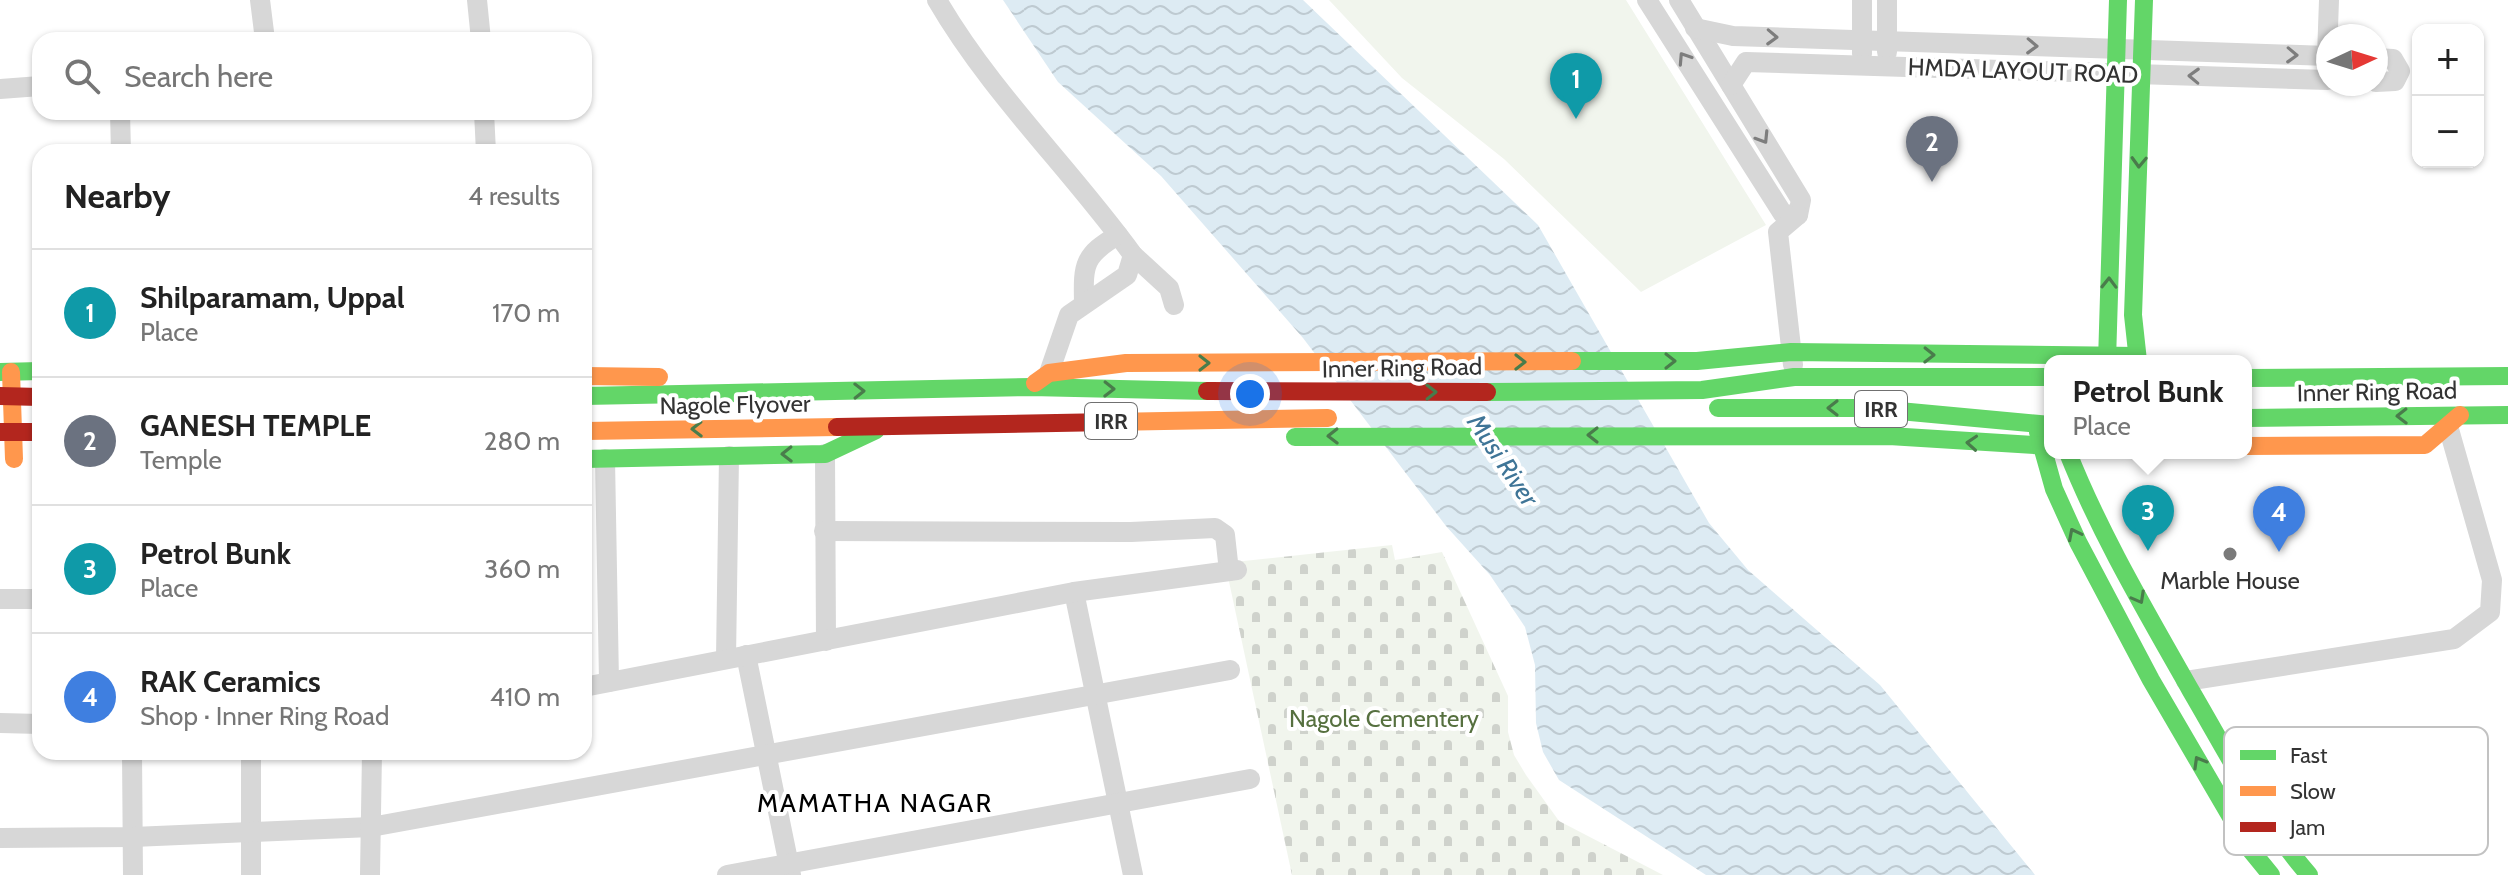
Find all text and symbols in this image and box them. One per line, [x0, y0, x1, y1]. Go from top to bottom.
north arrow [2316, 24, 2388, 96]
map controls [2412, 24, 2484, 168]
button: + [2412, 24, 2484, 96]
one-way arrow [1766, 29, 1779, 46]
search box [32, 32, 592, 120]
one-way arrow [2026, 38, 2039, 55]
one-way arrow [2286, 47, 2299, 64]
one-way arrow [1679, 52, 1694, 67]
street label: HMDA LAYOUT ROAD [1907, 52, 2139, 89]
pin: 1 [1550, 53, 1602, 119]
icon: search [60, 54, 104, 98]
text: Search here [124, 58, 273, 95]
one-way arrow [2187, 68, 2200, 85]
button: − [2412, 96, 2484, 168]
pin: 2 [1906, 116, 1958, 182]
one-way arrow [1754, 129, 1769, 144]
one-way arrow [2130, 156, 2147, 169]
text: Nearby [64, 175, 171, 217]
text: 4 results [468, 180, 560, 212]
one-way arrow [2101, 276, 2118, 289]
text: Shilparamam, Uppal [140, 279, 405, 316]
text: 1 [85, 297, 95, 329]
text: 170 m [492, 297, 560, 329]
text: Place [140, 316, 198, 348]
one-way arrow [1923, 346, 1936, 364]
street label: Inner Ring Road [1322, 352, 1482, 383]
one-way arrow [1664, 352, 1677, 370]
one-way arrow [1514, 353, 1527, 371]
one-way arrow [1198, 354, 1211, 372]
popup [2044, 355, 2252, 459]
text: Petrol Bunk [2073, 373, 2223, 410]
your location [1230, 374, 1270, 414]
street label: Inner Ring Road [2297, 376, 2457, 407]
one-way arrow [1103, 380, 1116, 397]
one-way arrow [853, 382, 866, 400]
one-way arrow [1425, 383, 1438, 401]
street label: Nagole Flyover [659, 389, 811, 420]
road number: IRR [1855, 391, 1907, 427]
one-way arrow [1826, 399, 1839, 417]
road number: IRR [1085, 403, 1137, 439]
text: GANESH TEMPLE [140, 407, 371, 444]
water label: Musi River [1460, 407, 1546, 513]
one-way arrow [2395, 408, 2408, 425]
text: Place [2073, 410, 2131, 442]
one-way arrow [690, 421, 703, 438]
text: 2 [83, 425, 97, 457]
text: 280 m [484, 425, 560, 457]
one-way arrow [1586, 426, 1599, 444]
one-way arrow [1326, 427, 1339, 445]
one-way arrow [1965, 435, 1978, 452]
text: Temple [140, 444, 222, 476]
one-way arrow [780, 446, 793, 463]
pin: 3 [2122, 485, 2174, 551]
pin: 4 [2253, 486, 2305, 552]
one-way arrow [2068, 528, 2084, 543]
text: Petrol Bunk [140, 535, 291, 572]
marker: Marble House [2221, 545, 2239, 563]
text: 3 [83, 553, 97, 585]
text: 360 m [484, 553, 560, 585]
place label: Marble House [2160, 566, 2300, 595]
text: Place [140, 572, 198, 604]
one-way arrow [2129, 590, 2145, 604]
text: RAK Ceramics [140, 663, 321, 700]
text: 4 [82, 681, 98, 713]
text: 410 m [490, 681, 560, 713]
text: Shop · Inner Ring Road [140, 700, 389, 732]
park label: Nagole Cementery [1289, 704, 1479, 733]
legend [2224, 727, 2488, 855]
text: Fast [2290, 742, 2328, 769]
one-way arrow [2193, 756, 2209, 771]
text: Slow [2290, 778, 2336, 805]
district label: MAMATHA NAGAR [757, 787, 993, 819]
text: Jam [2289, 814, 2325, 841]

